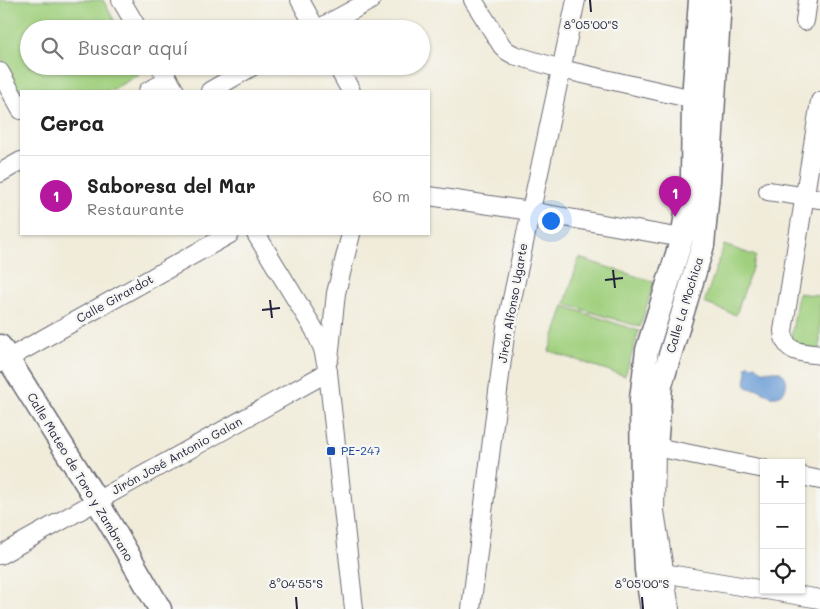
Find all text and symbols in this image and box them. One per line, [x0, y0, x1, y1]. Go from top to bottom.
text: 8°05'00"S [564, 16, 619, 32]
search box [20, 20, 430, 75]
icon: search [38, 34, 66, 62]
text: Buscar aquí [78, 35, 188, 60]
text: Cerca [40, 109, 105, 136]
text: Saboresa del Mar [87, 173, 256, 198]
pin: 1 [659, 176, 691, 217]
text: 1 [52, 185, 60, 206]
text: 60 m [373, 185, 410, 206]
text: Restaurante [87, 198, 185, 219]
your location [538, 208, 564, 234]
street label: Jirón Alfonso Ugarte [494, 242, 530, 364]
street label: Calle La Mochica [662, 255, 706, 355]
street label: Calle Girardot [73, 270, 156, 326]
street label: Calle Mateo de Toro y Zambrano [24, 389, 138, 564]
street label: Jirón José Antonio Galan [108, 413, 245, 498]
place label: PE-247 [341, 442, 381, 458]
marker: PE-247 [325, 445, 337, 457]
map controls [760, 459, 805, 594]
button: + [760, 459, 805, 504]
button: − [760, 504, 805, 549]
button: locate [760, 549, 805, 594]
text: 8°04'55"S [269, 575, 323, 591]
text: 8°05'00"S [615, 575, 670, 591]

